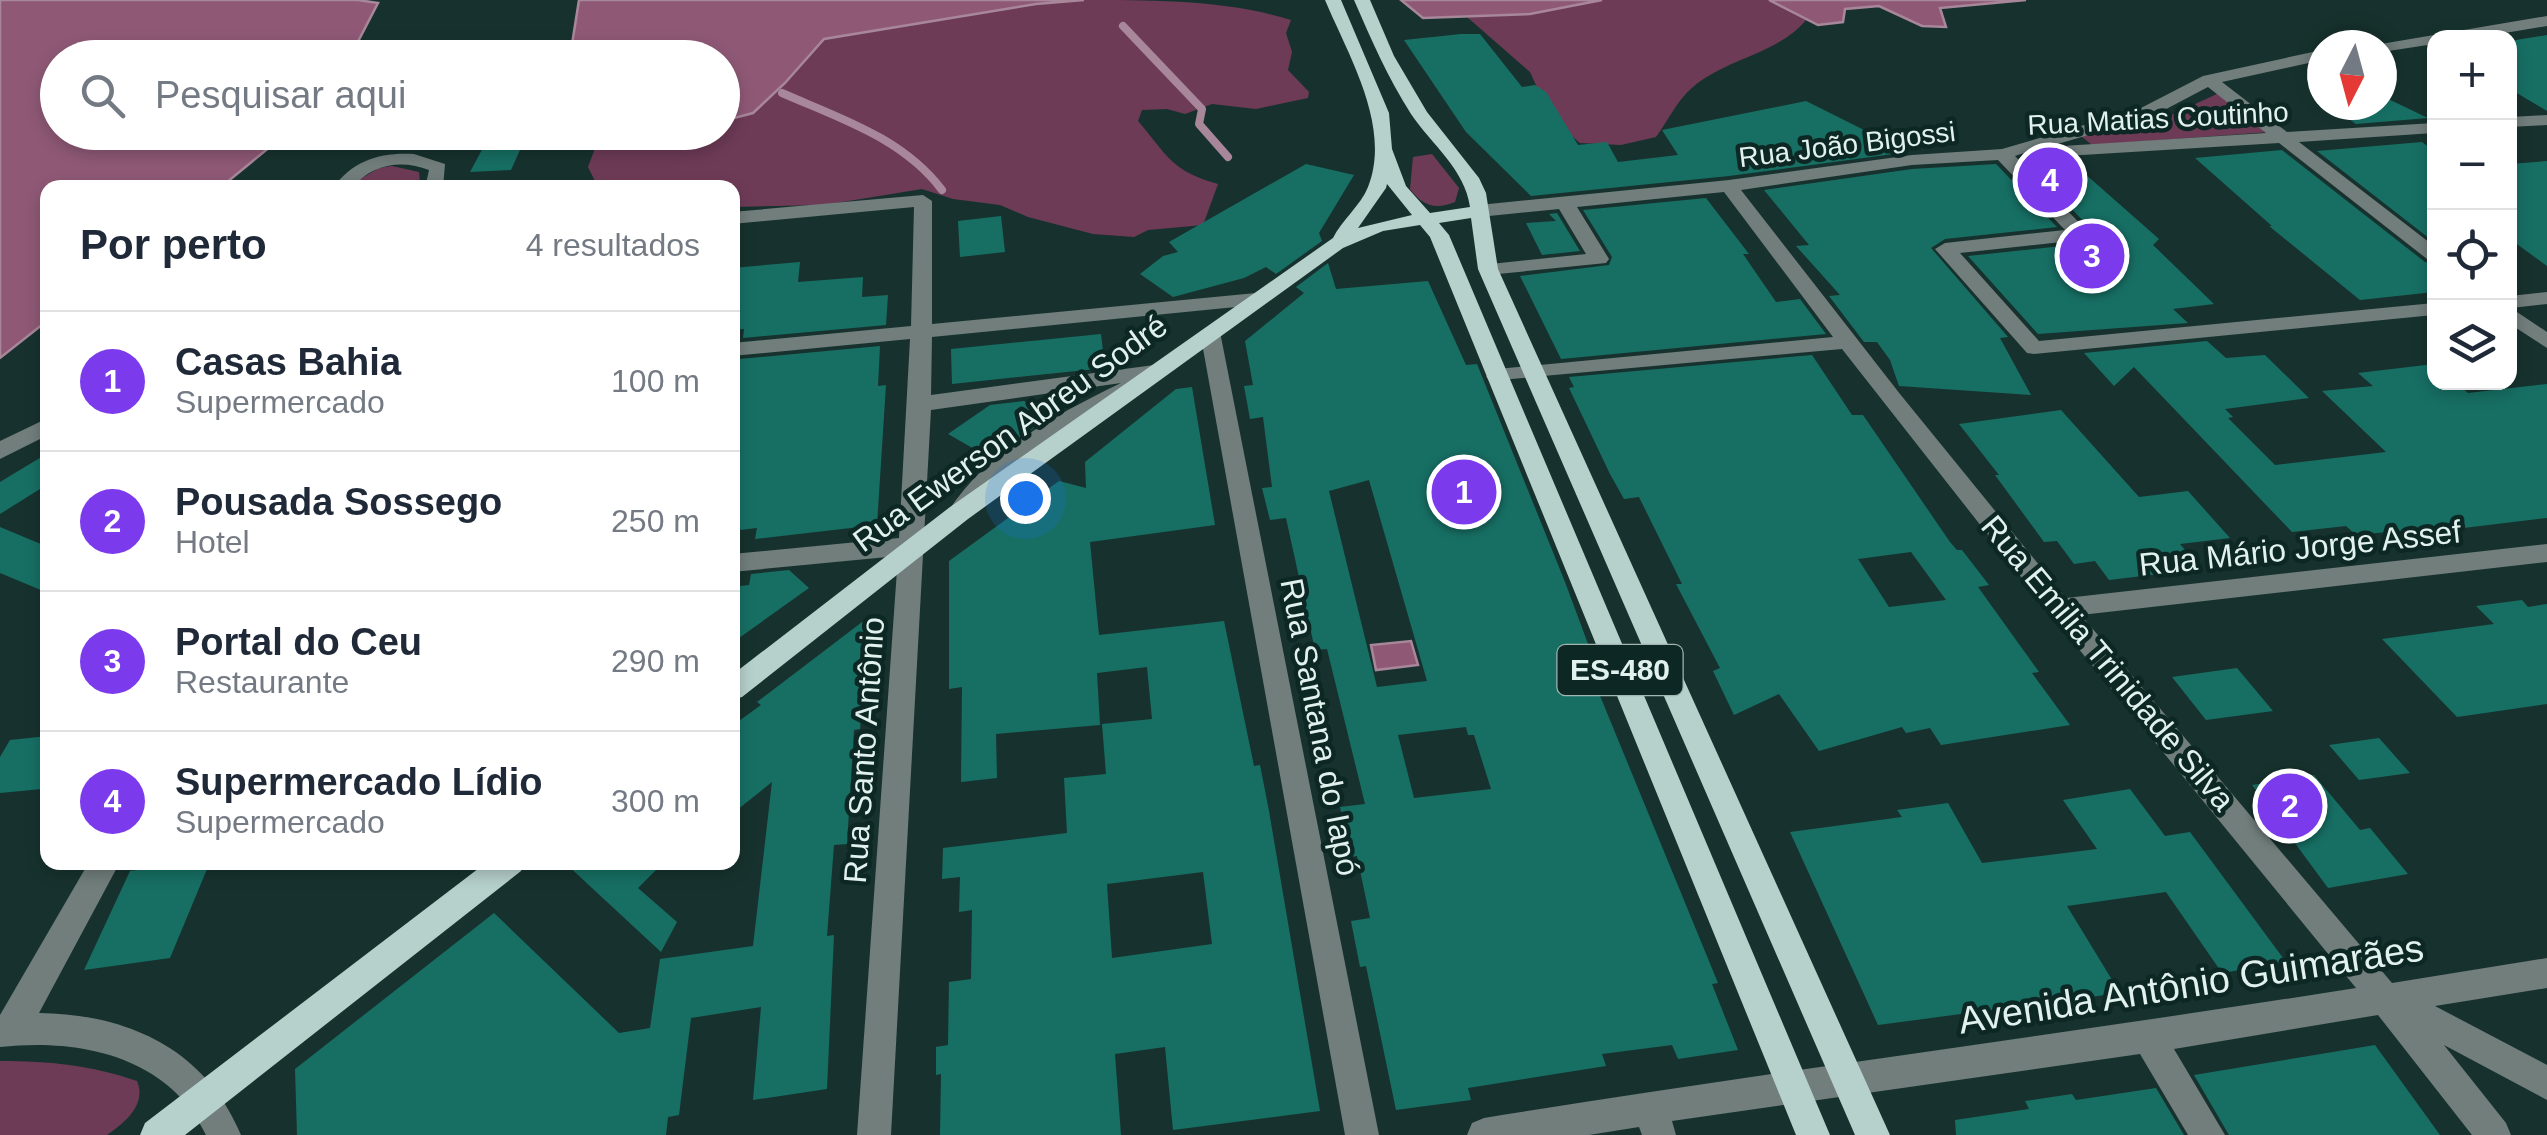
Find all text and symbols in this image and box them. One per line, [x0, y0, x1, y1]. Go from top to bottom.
north arrow [2307, 30, 2397, 120]
map controls [2427, 30, 2517, 390]
button: + [2427, 30, 2517, 120]
search box [40, 40, 740, 150]
icon: search [75, 68, 130, 123]
text: Pesquisar aqui [155, 74, 406, 116]
street label: Rua Matias Coutinho [2027, 96, 2289, 141]
street label: Rua João Bigossi [1737, 116, 1957, 173]
button: − [2427, 120, 2517, 210]
pin: 4 [2018, 142, 2082, 218]
button: locate [2427, 210, 2517, 300]
pin: 3 [2060, 218, 2124, 294]
text: Por perto [80, 221, 267, 268]
text: 4 resultados [526, 227, 700, 263]
button: layers [2427, 300, 2517, 390]
street label: Rua Ewerson Abreu Sodré [846, 307, 1174, 559]
text: Casas Bahia [175, 341, 401, 383]
text: 1 [104, 363, 121, 399]
text: 100 m [611, 363, 700, 399]
text: Supermercado [175, 384, 385, 420]
pin: 1 [1432, 454, 1496, 530]
your location [1000, 473, 1051, 524]
text: Pousada Sossego [175, 481, 502, 523]
text: 2 [104, 503, 121, 539]
text: 250 m [611, 503, 700, 539]
street label: Rua Emilia Trinidade Silva [1974, 508, 2242, 818]
street label: Rua Mário Jorge Assef [2137, 513, 2463, 583]
text: Hotel [175, 524, 250, 560]
street label: Rua Santana do Iapó [1273, 575, 1367, 879]
street label: Rua Santo Antônio [837, 616, 891, 884]
text: Portal do Ceu [175, 621, 422, 663]
text: 3 [104, 643, 121, 679]
text: 290 m [611, 643, 700, 679]
road number: ES-480 [1558, 645, 1682, 695]
text: Restaurante [175, 664, 349, 700]
text: Supermercado Lídio [175, 761, 542, 803]
pin: 2 [2258, 768, 2322, 844]
text: 4 [104, 783, 121, 819]
text: 300 m [611, 783, 700, 819]
text: Supermercado [175, 804, 385, 840]
street label: Avenida Antônio Guimarães [1955, 926, 2427, 1042]

